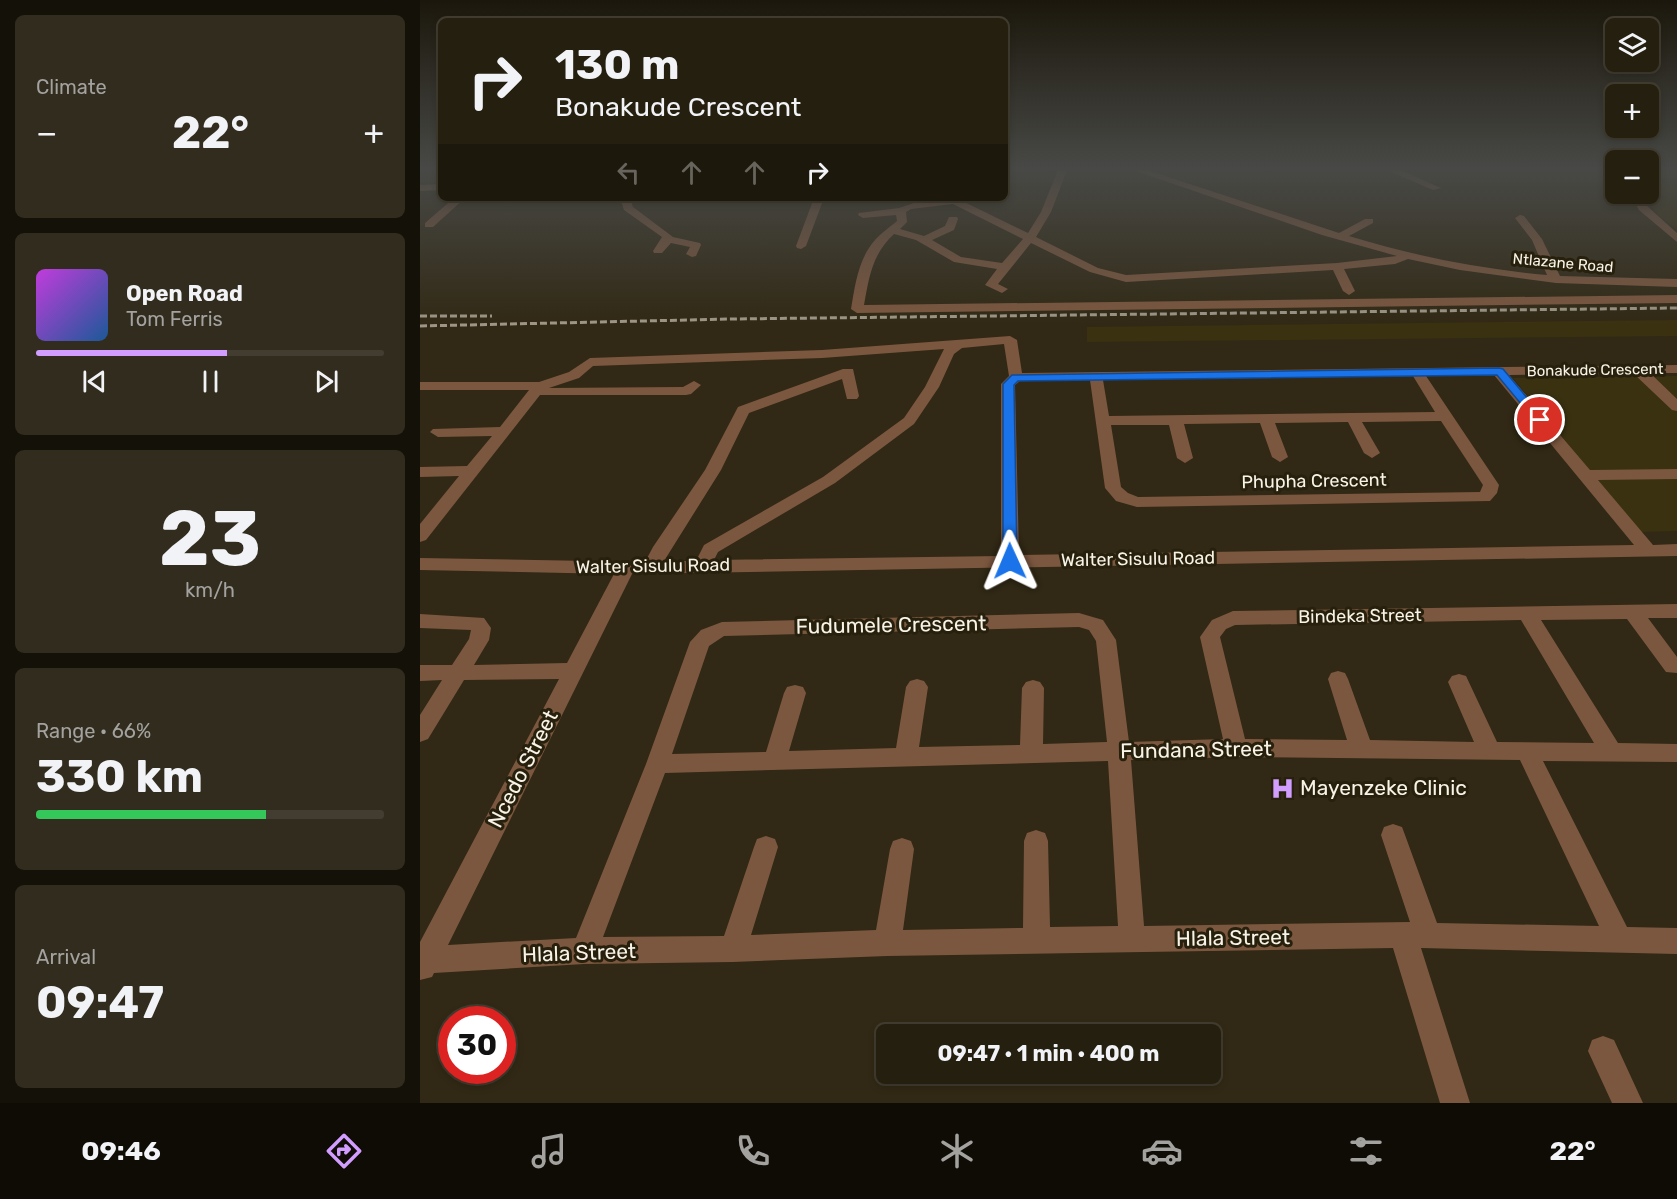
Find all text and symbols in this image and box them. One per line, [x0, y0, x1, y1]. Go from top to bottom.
map controls [1605, 18, 1659, 204]
button: layers [1605, 18, 1659, 72]
text: 130 m [555, 40, 680, 90]
icon: right [456, 42, 534, 120]
text: Climate [36, 75, 107, 99]
button: + [1605, 84, 1659, 138]
text: Bonakude Crescent [555, 91, 801, 123]
text: 22° [172, 106, 249, 159]
text: − [36, 113, 57, 152]
text: + [363, 113, 384, 152]
button: − [1605, 150, 1659, 204]
icon: left [612, 156, 645, 189]
icon: ahead [675, 156, 708, 189]
icon: ahead [738, 156, 771, 189]
icon: right [801, 156, 834, 189]
street label: Ntlazane Road [1512, 250, 1614, 276]
text: Open Road [126, 280, 243, 307]
text: Tom Ferris [126, 307, 223, 331]
street label: Bonakude Crescent [1526, 360, 1664, 380]
icon: previous [78, 365, 111, 398]
icon: pause [194, 365, 227, 398]
icon: next [310, 365, 343, 398]
pin [1514, 394, 1565, 445]
icon: arrive [1523, 403, 1556, 436]
street label: Phupha Crescent [1241, 469, 1387, 493]
text: 23 [159, 492, 261, 585]
position arrow [978, 529, 1042, 593]
street label: Walter Sisulu Road [1061, 547, 1215, 571]
street label: Walter Sisulu Road [576, 554, 730, 578]
text: km/h [185, 578, 235, 602]
street label: Bindeka Street [1298, 604, 1422, 628]
street label: Fudumele Crescent [795, 610, 987, 639]
street label: Ncedo Street [482, 706, 563, 832]
text: Range · 66% [36, 719, 151, 743]
street label: Fundana Street [1120, 736, 1272, 763]
text: 330 km [36, 750, 203, 803]
hospital icon: Mayenzeke Clinic [1269, 775, 1295, 801]
place label: Mayenzeke Clinic [1300, 775, 1467, 800]
street label: Hlala Street [1176, 924, 1290, 951]
street label: Hlala Street [521, 938, 637, 967]
text: Arrival [36, 945, 96, 969]
text: 09:47 [36, 976, 164, 1029]
speed limit sign: 30 [438, 1006, 516, 1084]
text: 09:47 · 1 min · 400 m [938, 1040, 1159, 1067]
icon: directions [323, 1130, 365, 1172]
icon: music [528, 1130, 570, 1172]
icon: phone [732, 1130, 774, 1172]
icon: climate [936, 1130, 978, 1172]
icon: car [1141, 1130, 1183, 1172]
icon: filters [1345, 1130, 1387, 1172]
text: 09:46 [81, 1135, 161, 1167]
text: 22° [1550, 1135, 1596, 1167]

